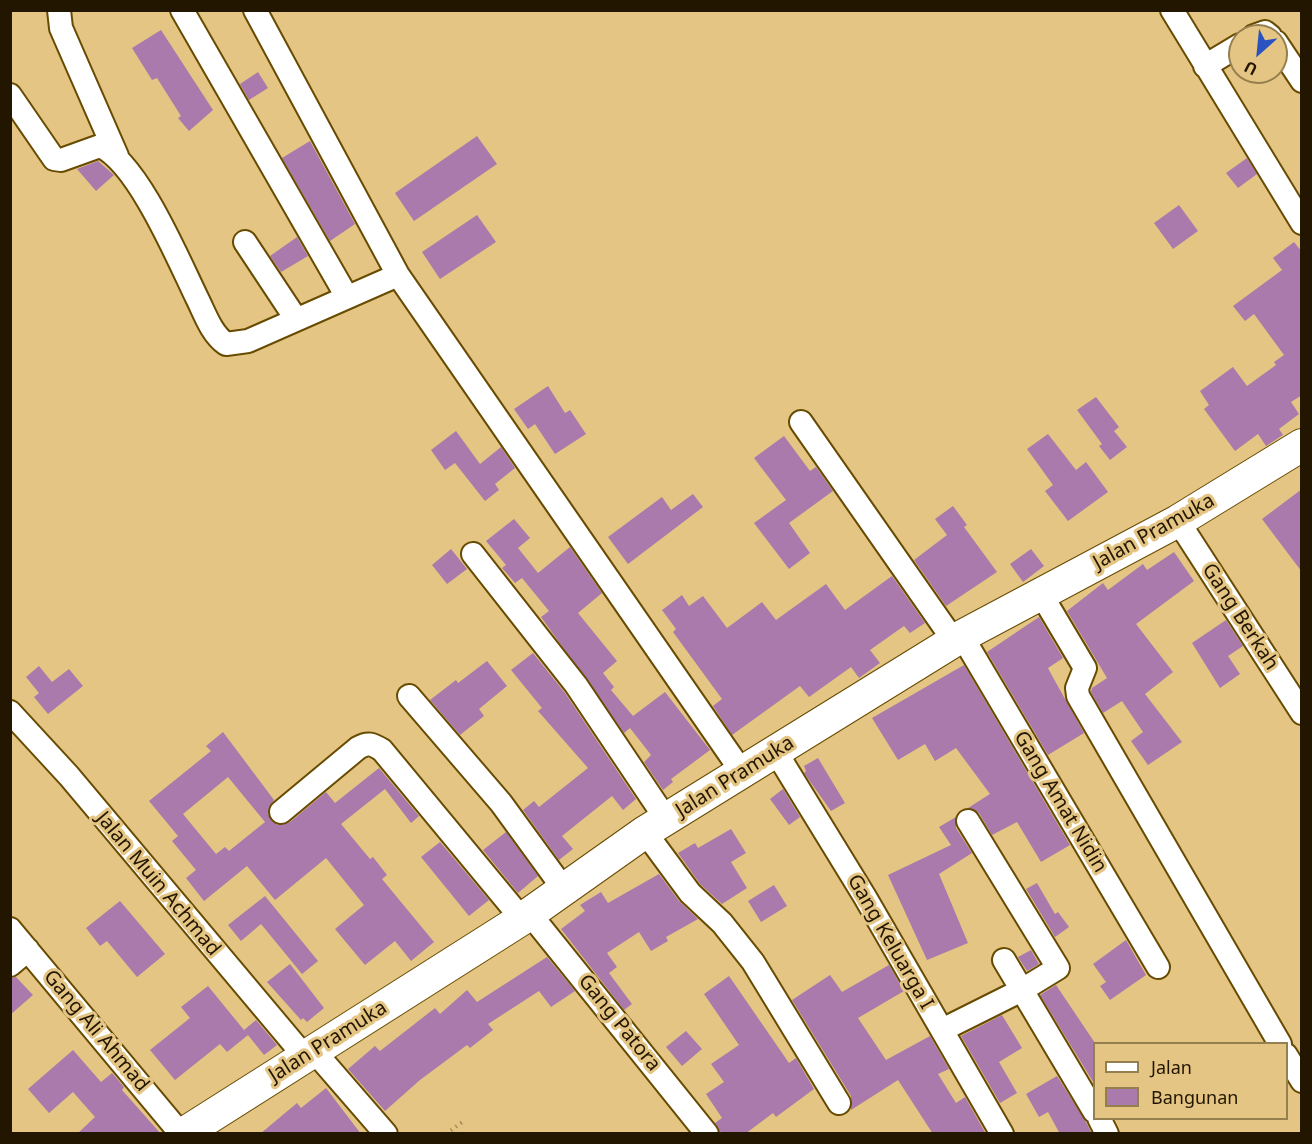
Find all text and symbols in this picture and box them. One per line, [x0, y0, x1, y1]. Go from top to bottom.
north arrow [1228, 24, 1288, 84]
text: U [1240, 56, 1261, 81]
street label: Jalan Pramuka [1089, 489, 1219, 575]
street label: Gang Berkah [1197, 559, 1283, 675]
street label: Gang Amat Nidin [1008, 727, 1112, 877]
street label: Jalan Pramuka [671, 731, 799, 823]
street label: Jalan Muin Achmad [91, 807, 225, 961]
street label: Gang Keluarga I [842, 870, 938, 1014]
street label: Gang Ali Ahmad [38, 965, 154, 1097]
street label: Gang Patora [573, 970, 665, 1076]
street label: Jalan Pramuka [264, 996, 392, 1088]
legend [1093, 1042, 1288, 1120]
text: Jalan [1151, 1055, 1192, 1079]
text: Bangunan [1151, 1085, 1238, 1109]

